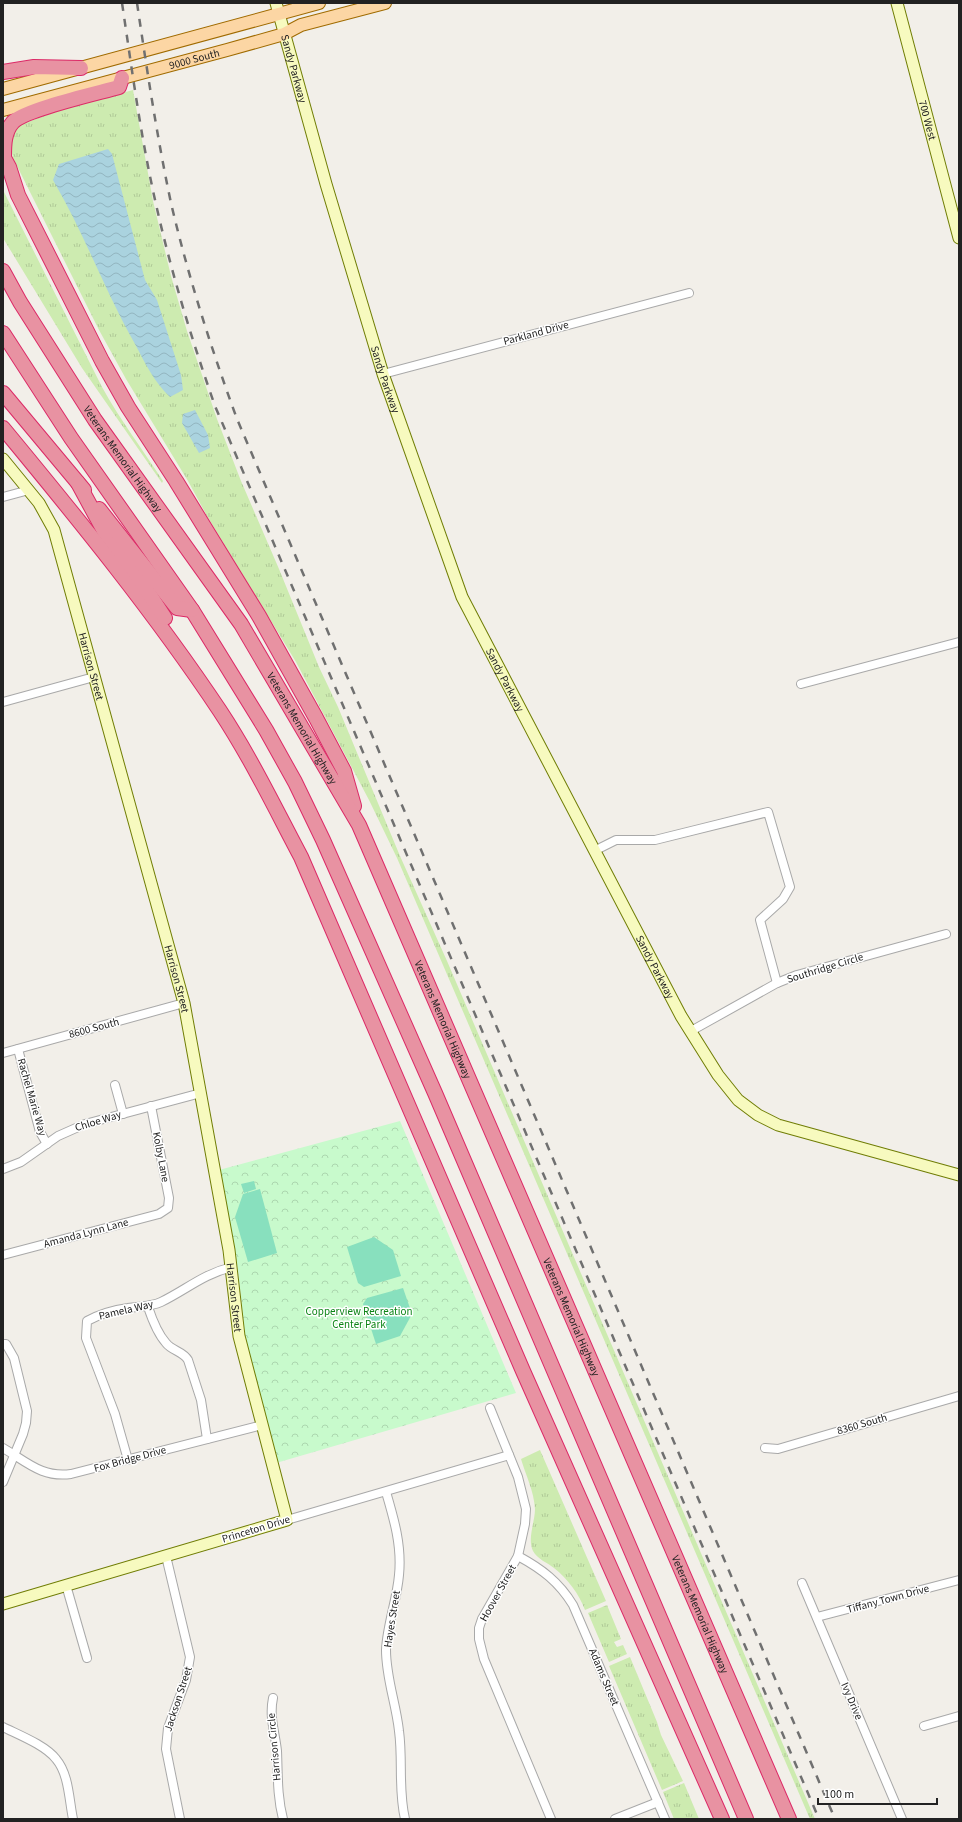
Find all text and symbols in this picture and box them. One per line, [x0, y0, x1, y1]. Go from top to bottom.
street label: Sandy Parkway [278, 33, 311, 104]
street label: 9000 South [167, 45, 221, 73]
street label: 700 West [915, 98, 940, 142]
street label: Parkland Drive [502, 317, 571, 349]
street label: Sandy Parkway [367, 344, 404, 415]
street label: Veterans Memorial Highway [80, 403, 166, 515]
street label: Harrison Street [75, 631, 108, 702]
street label: Sandy Parkway [482, 645, 528, 714]
street label: Veterans Memorial Highway [264, 670, 341, 787]
street label: Sandy Parkway [632, 932, 678, 1001]
street label: Harrison Street [161, 943, 193, 1014]
street label: Southridge Circle [785, 949, 866, 987]
street label: Veterans Memorial Highway [411, 958, 475, 1081]
street label: 8600 South [67, 1014, 121, 1042]
street label: Rachel Marie Way [14, 1056, 50, 1138]
street label: Chloe Way [73, 1107, 123, 1135]
street label: Kolby Lane [149, 1131, 173, 1184]
street label: Amanda Lynn Lane [42, 1214, 131, 1252]
street label: Veterans Memorial Highway [540, 1255, 604, 1378]
street label: Harrison Street [223, 1262, 246, 1333]
street label: Pamela Way [97, 1296, 155, 1324]
park label: Copperview Recreation Center Park [306, 1304, 412, 1332]
street label: 8360 South [835, 1410, 889, 1438]
street label: Fox Bridge Drive [92, 1442, 168, 1476]
street label: Princeton Drive [220, 1511, 292, 1546]
street label: Veterans Memorial Highway [668, 1553, 733, 1676]
street label: Hoover Street [476, 1561, 520, 1624]
street label: Tiffany Town Drive [845, 1581, 931, 1617]
street label: Hayes Street [380, 1589, 404, 1649]
street label: Adams Street [585, 1646, 623, 1708]
street label: Jackson Street [160, 1664, 196, 1733]
street label: Ivy Drive [837, 1680, 867, 1722]
street label: Harrison Circle [264, 1712, 284, 1781]
scale bar [818, 1780, 937, 1806]
text: 100 m [824, 1786, 854, 1803]

